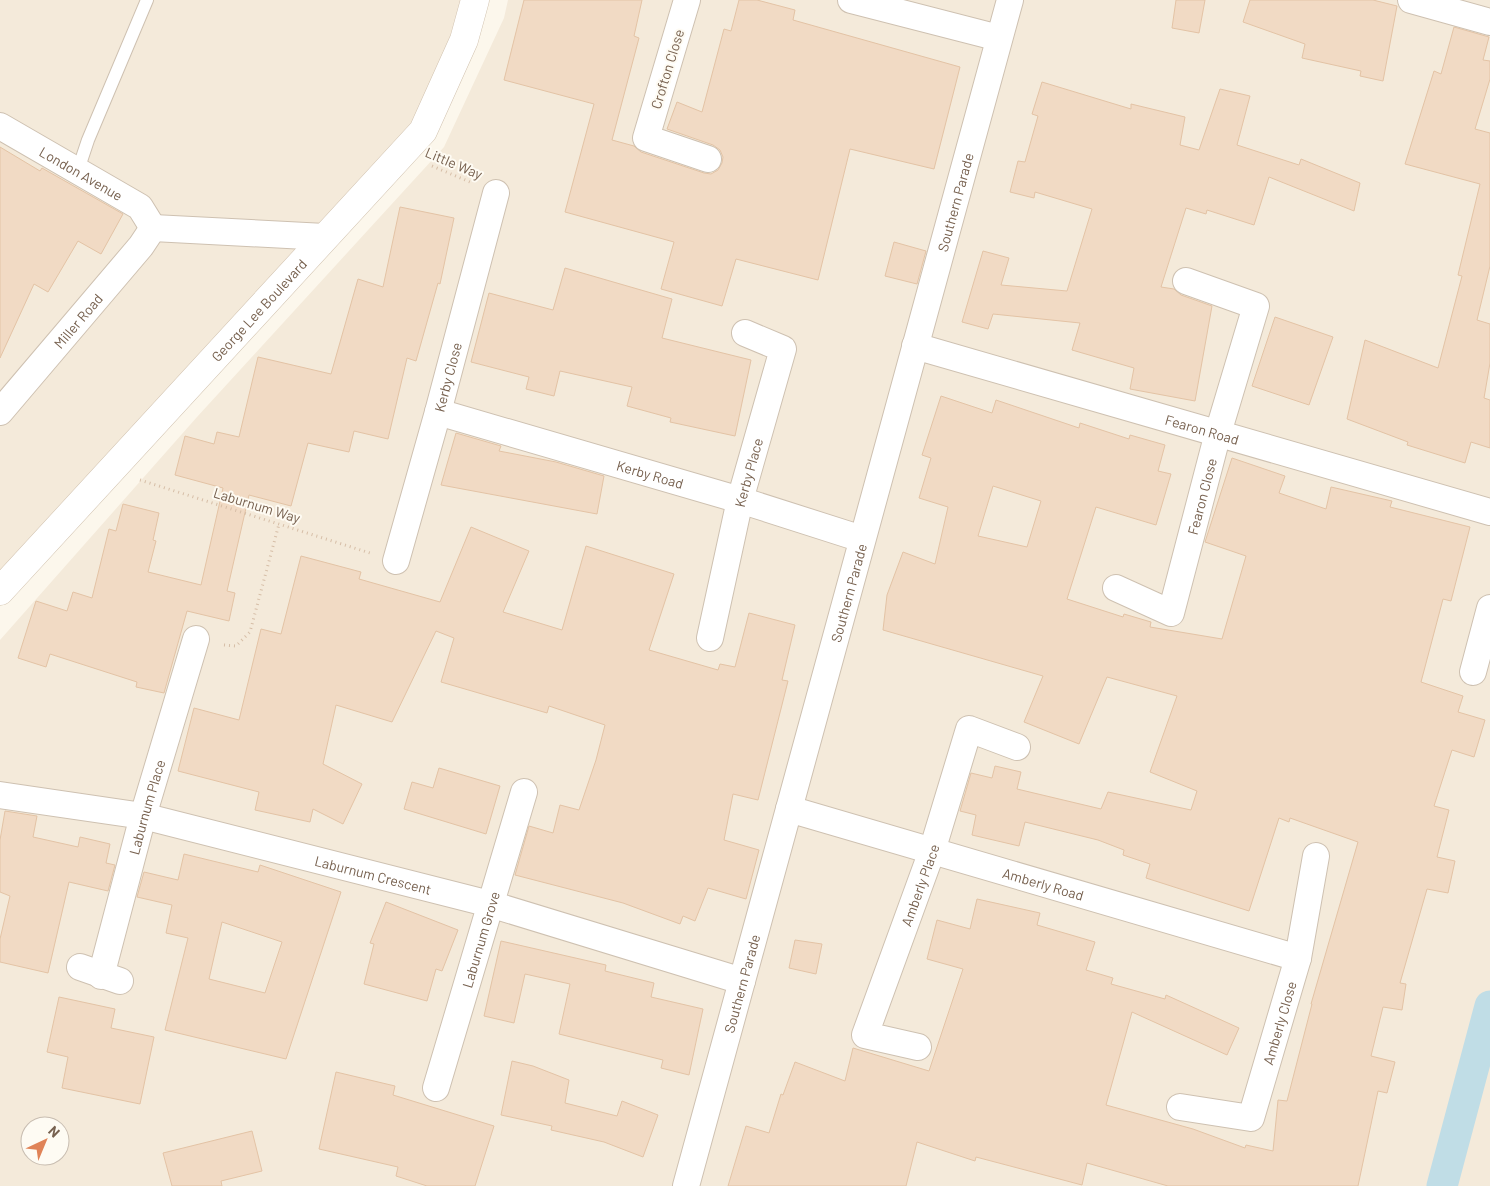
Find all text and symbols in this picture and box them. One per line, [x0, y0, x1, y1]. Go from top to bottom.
street label: Crofton Close [647, 27, 687, 111]
street label: London Avenue [37, 142, 126, 204]
street label: Little Way [423, 143, 486, 183]
street label: Southern Parade [933, 151, 976, 253]
street label: George Lee Boulevard [207, 255, 310, 364]
street label: Miller Road [50, 290, 106, 351]
street label: Kerby Close [430, 340, 465, 414]
street label: Fearon Road [1163, 410, 1241, 448]
street label: Kerby Place [730, 436, 766, 508]
street label: Kerby Road [615, 456, 686, 492]
street label: Fearon Close [1183, 456, 1220, 536]
street label: Laburnum Way [212, 484, 303, 526]
street label: Southern Parade [826, 541, 870, 644]
street label: Laburnum Place [125, 757, 168, 856]
street label: Amberly Place [897, 842, 942, 928]
street label: Laburnum Crescent [313, 851, 433, 897]
street label: Amberly Road [1001, 864, 1086, 903]
street label: Laburnum Grove [458, 889, 503, 990]
street label: Southern Parade [720, 932, 763, 1035]
street label: Amberly Close [1259, 979, 1299, 1067]
north arrow [20, 1116, 70, 1166]
text: N [45, 1122, 64, 1141]

